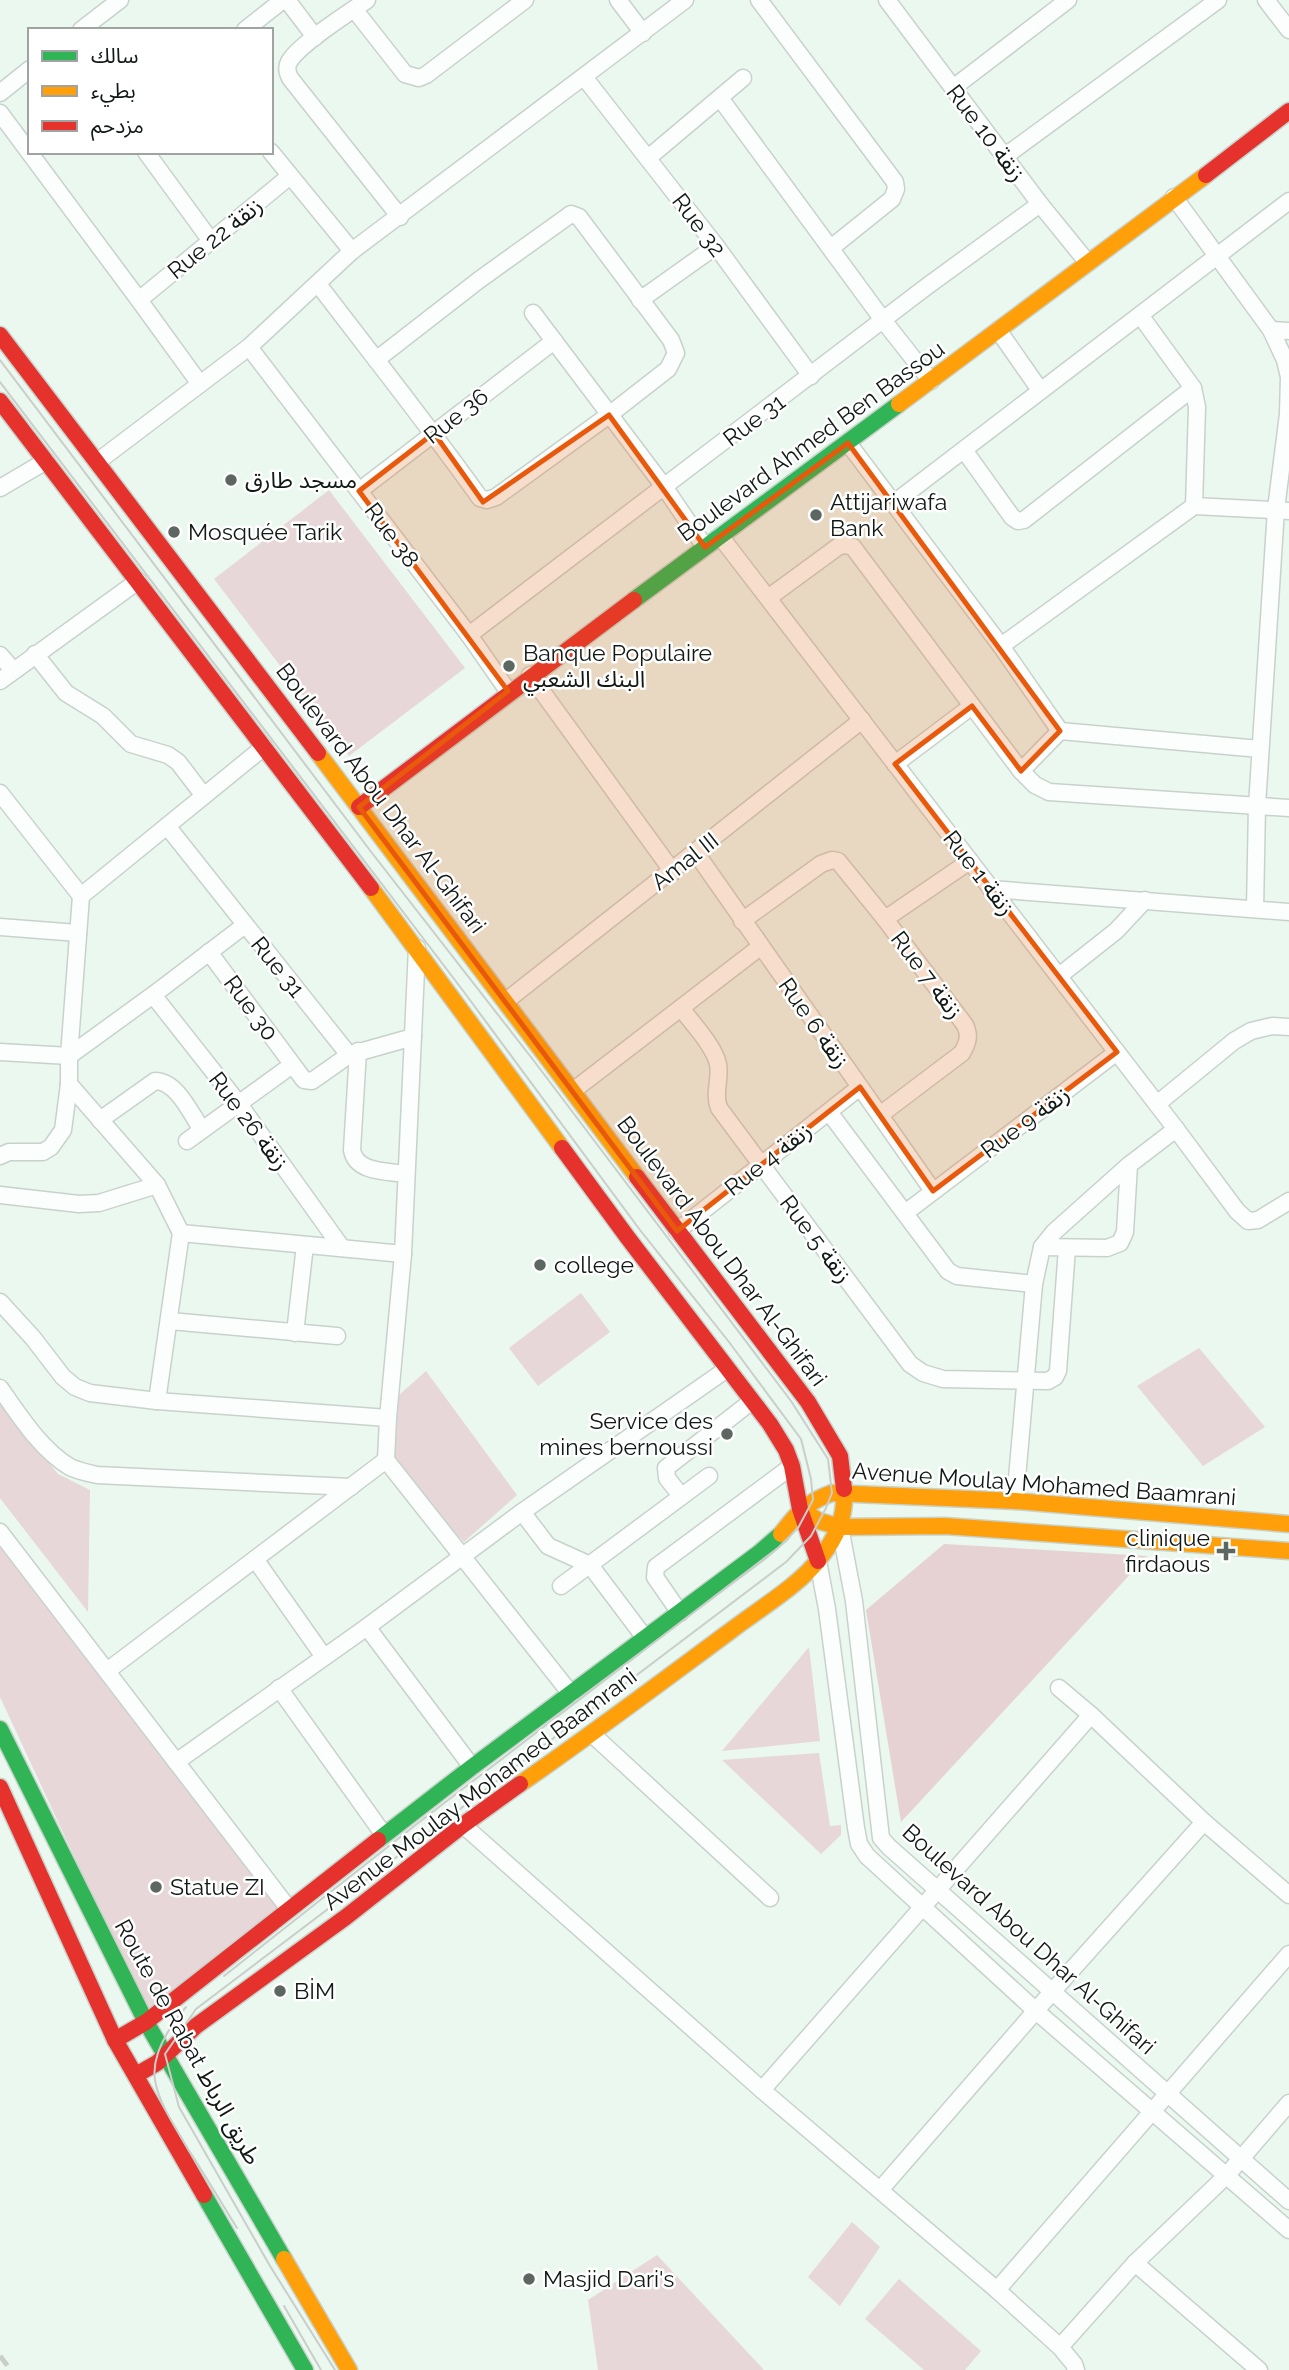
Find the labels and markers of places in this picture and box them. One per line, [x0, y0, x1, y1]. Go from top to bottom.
place label: مسجد طارق [245, 466, 357, 494]
marker: مسجد طارق [223, 472, 239, 488]
place label: Attijariwafa Bank [830, 488, 947, 541]
marker: Attijariwafa Bank [808, 507, 824, 523]
place label: Mosquée Tarik [188, 518, 342, 545]
marker: Mosquée Tarik [166, 524, 182, 540]
place label: Banque Populaire البنك الشعبي [523, 639, 712, 696]
marker: Banque Populaire البنك الشعبي [501, 658, 517, 674]
place label: college [554, 1251, 634, 1278]
marker: college [532, 1257, 548, 1273]
place label: Service des mines bernoussi [539, 1407, 713, 1460]
marker: Service des mines bernoussi [719, 1426, 735, 1442]
place label: clinique firdaous [1125, 1524, 1210, 1577]
marker: clinique firdaous [1216, 1541, 1236, 1561]
place label: Statue ZI [170, 1873, 265, 1900]
marker: Statue ZI [148, 1879, 164, 1895]
place label: BİM [294, 1977, 335, 2004]
marker: BİM [272, 1983, 288, 1999]
place label: Masjid Dari's [543, 2265, 674, 2292]
marker: Masjid Dari's [521, 2271, 537, 2287]

